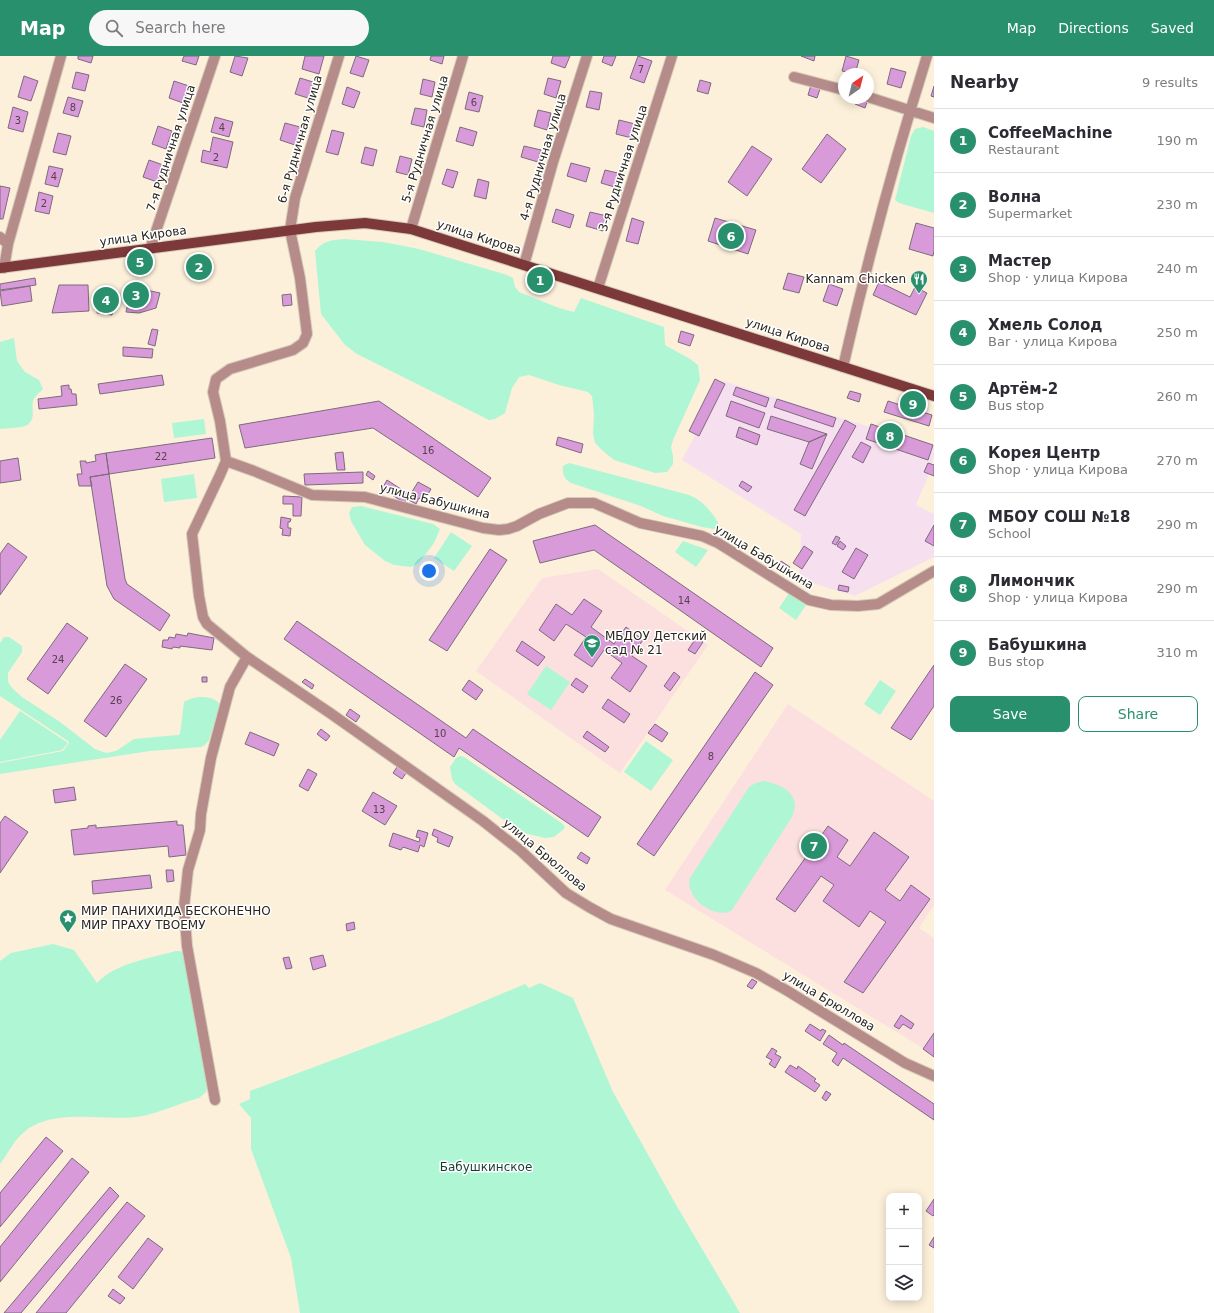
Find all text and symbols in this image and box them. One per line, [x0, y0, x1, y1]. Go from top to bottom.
search box [89, 10, 369, 46]
text: Map [20, 17, 65, 39]
icon: search [103, 17, 125, 39]
text: Search here [135, 19, 225, 37]
text: Map [1007, 20, 1036, 36]
text: Directions [1058, 20, 1129, 36]
text: Saved [1151, 20, 1194, 36]
house number: 7 [638, 64, 644, 75]
north arrow [838, 68, 874, 104]
text: Nearby [950, 72, 1019, 92]
street label: 6-я Рудничная улица [275, 73, 325, 205]
street label: 5-я Рудничная улица [399, 74, 451, 204]
text: 9 results [1142, 75, 1198, 90]
street label: 7-я Рудничная улица [144, 83, 198, 213]
street label: 4-я Рудничная улица [517, 92, 569, 222]
house number: 6 [471, 97, 477, 108]
house number: 8 [70, 102, 76, 113]
street label: 3-я Рудничная улица [596, 103, 650, 233]
house number: 3 [15, 115, 21, 126]
house number: 4 [219, 122, 225, 133]
text: CoffeeMachine [988, 124, 1112, 142]
text: 1 [958, 133, 968, 148]
text: 190 m [1156, 133, 1198, 148]
text: Restaurant [988, 142, 1059, 157]
house number: 2 [213, 152, 219, 163]
house number: 4 [51, 171, 57, 182]
text: Волна [988, 188, 1041, 206]
text: 2 [958, 197, 968, 212]
text: 230 m [1156, 197, 1198, 212]
house number: 2 [41, 198, 47, 209]
text: Supermarket [988, 206, 1072, 221]
street label: улица Кирова [435, 217, 523, 257]
pin: 6 [718, 221, 744, 251]
street label: улица Кирова [99, 223, 187, 249]
pin: 5 [127, 247, 153, 277]
pin: 2 [186, 252, 212, 282]
text: Мастер [988, 252, 1052, 270]
text: 3 [958, 261, 968, 276]
text: 240 m [1156, 261, 1198, 276]
pin: 1 [527, 265, 553, 295]
restaurant icon: Kannam Chicken [909, 269, 929, 294]
text: Shop · улица Кирова [988, 270, 1128, 285]
place label: Kannam Chicken [805, 272, 906, 286]
pin: 3 [123, 280, 149, 310]
pin: 4 [93, 285, 119, 315]
street label: улица Кирова [744, 315, 832, 355]
text: Хмель Солод [988, 316, 1102, 334]
text: 4 [958, 325, 968, 340]
text: 250 m [1156, 325, 1198, 340]
text: Bar · улица Кирова [988, 334, 1118, 349]
text: Артём-2 [988, 380, 1058, 398]
pin: 9 [900, 389, 926, 419]
text: 5 [958, 389, 968, 404]
text: 260 m [1156, 389, 1198, 404]
text: Bus stop [988, 398, 1044, 413]
pin: 8 [877, 421, 903, 451]
text: Корея Центр [988, 444, 1100, 462]
house number: 16 [422, 445, 434, 456]
house number: 22 [155, 451, 167, 462]
text: 6 [958, 453, 968, 468]
text: 270 m [1156, 453, 1198, 468]
text: Shop · улица Кирова [988, 462, 1128, 477]
street label: улица Бабушкина [378, 481, 492, 521]
text: МБОУ СОШ №18 [988, 508, 1130, 526]
text: 7 [958, 517, 968, 532]
text: 290 m [1156, 517, 1198, 532]
street label: улица Бабушкина [712, 522, 816, 592]
text: School [988, 526, 1031, 541]
your location [419, 561, 439, 581]
text: Лимончик [988, 572, 1075, 590]
text: 8 [958, 581, 968, 596]
text: 290 m [1156, 581, 1198, 596]
text: Shop · улица Кирова [988, 590, 1128, 605]
house number: 14 [678, 595, 690, 606]
place label: МБДОУ Детский сад № 21 [605, 629, 707, 657]
school or university icon: МБДОУ Детский сад № 21 [582, 633, 602, 658]
text: Бабушкина [988, 636, 1087, 654]
text: 9 [958, 645, 968, 660]
text: 310 m [1156, 645, 1198, 660]
house number: 24 [52, 654, 64, 665]
text: Bus stop [988, 654, 1044, 669]
house number: 26 [110, 695, 122, 706]
button: Save [950, 696, 1070, 732]
button: Share [1078, 696, 1198, 732]
house number: 10 [434, 728, 446, 739]
house number: 8 [708, 751, 714, 762]
house number: 13 [373, 804, 385, 815]
street label: улица Брюллова [500, 816, 590, 894]
pin: 7 [801, 831, 827, 861]
place label: МИР ПАНИХИДА БЕСКОНЕЧНО МИР ПРАХУ ТВОЕМУ [81, 904, 271, 932]
place icon: МИР ПАНИХИДА БЕСКОНЕЧНО МИР ПРАХУ ТВОЕМУ [58, 908, 78, 933]
street label: улица Брюллова [780, 968, 878, 1034]
park label: Бабушкинское [440, 1160, 532, 1174]
map controls [886, 1193, 922, 1301]
button: + [886, 1193, 922, 1229]
button: − [886, 1229, 922, 1265]
button: layers [886, 1265, 922, 1301]

